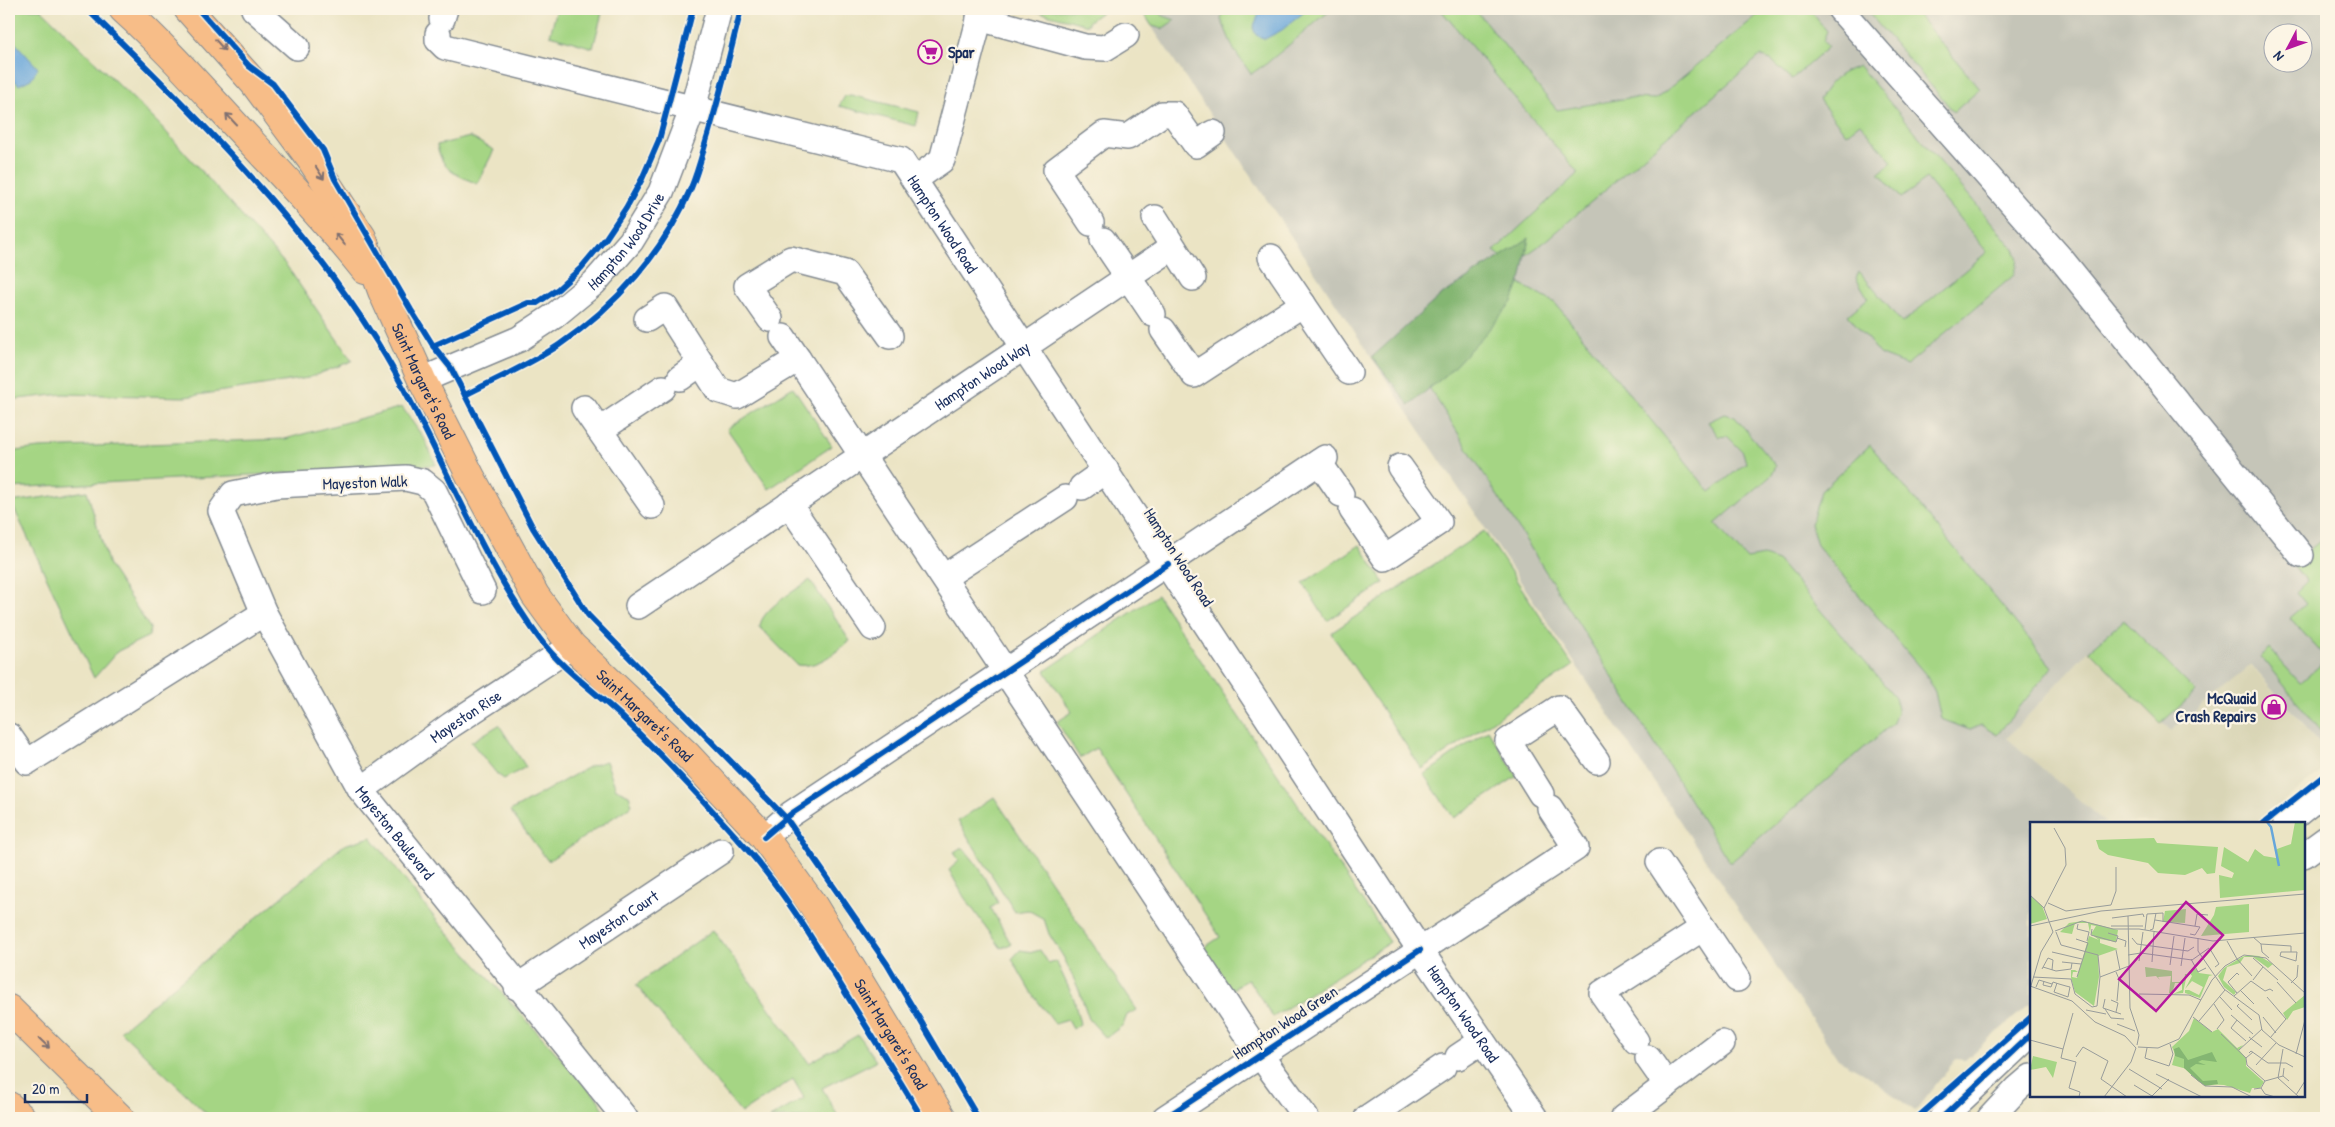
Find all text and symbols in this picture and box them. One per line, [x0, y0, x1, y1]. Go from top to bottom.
north arrow [2262, 22, 2312, 72]
one-way arrow [215, 39, 226, 52]
supermarket icon: Spar [917, 39, 943, 65]
place label: Spar [948, 41, 975, 64]
text: N [2268, 47, 2287, 66]
one-way arrow [225, 113, 237, 126]
one-way arrow [316, 166, 326, 180]
street label: Hampton Wood Road [903, 170, 983, 277]
street label: Hampton Wood Drive [583, 187, 670, 295]
one-way arrow [335, 233, 346, 246]
street label: Saint Margaret's Road [387, 319, 461, 442]
street label: Hampton Wood Way [930, 335, 1034, 415]
street label: Mayeston Walk [322, 470, 408, 494]
street label: Hampton Wood Road [1139, 504, 1219, 610]
street label: Saint Margaret's Road [592, 664, 699, 766]
street label: Mayeston Rise [425, 684, 506, 748]
place label: McQuaid Crash Repairs [2176, 687, 2257, 728]
shop icon: McQuaid Crash Repairs [2261, 694, 2287, 720]
street label: Mayeston Boulevard [351, 781, 440, 884]
inset map [2030, 822, 2305, 1097]
street label: Mayeston Court [574, 885, 663, 954]
street label: Hampton Wood Road [1422, 961, 1505, 1067]
street label: Saint Margaret's Road [849, 974, 933, 1094]
street label: Hampton Wood Green [1228, 980, 1342, 1064]
one-way arrow [37, 1037, 50, 1049]
scale bar [25, 1072, 88, 1104]
text: 20 m [32, 1078, 59, 1099]

